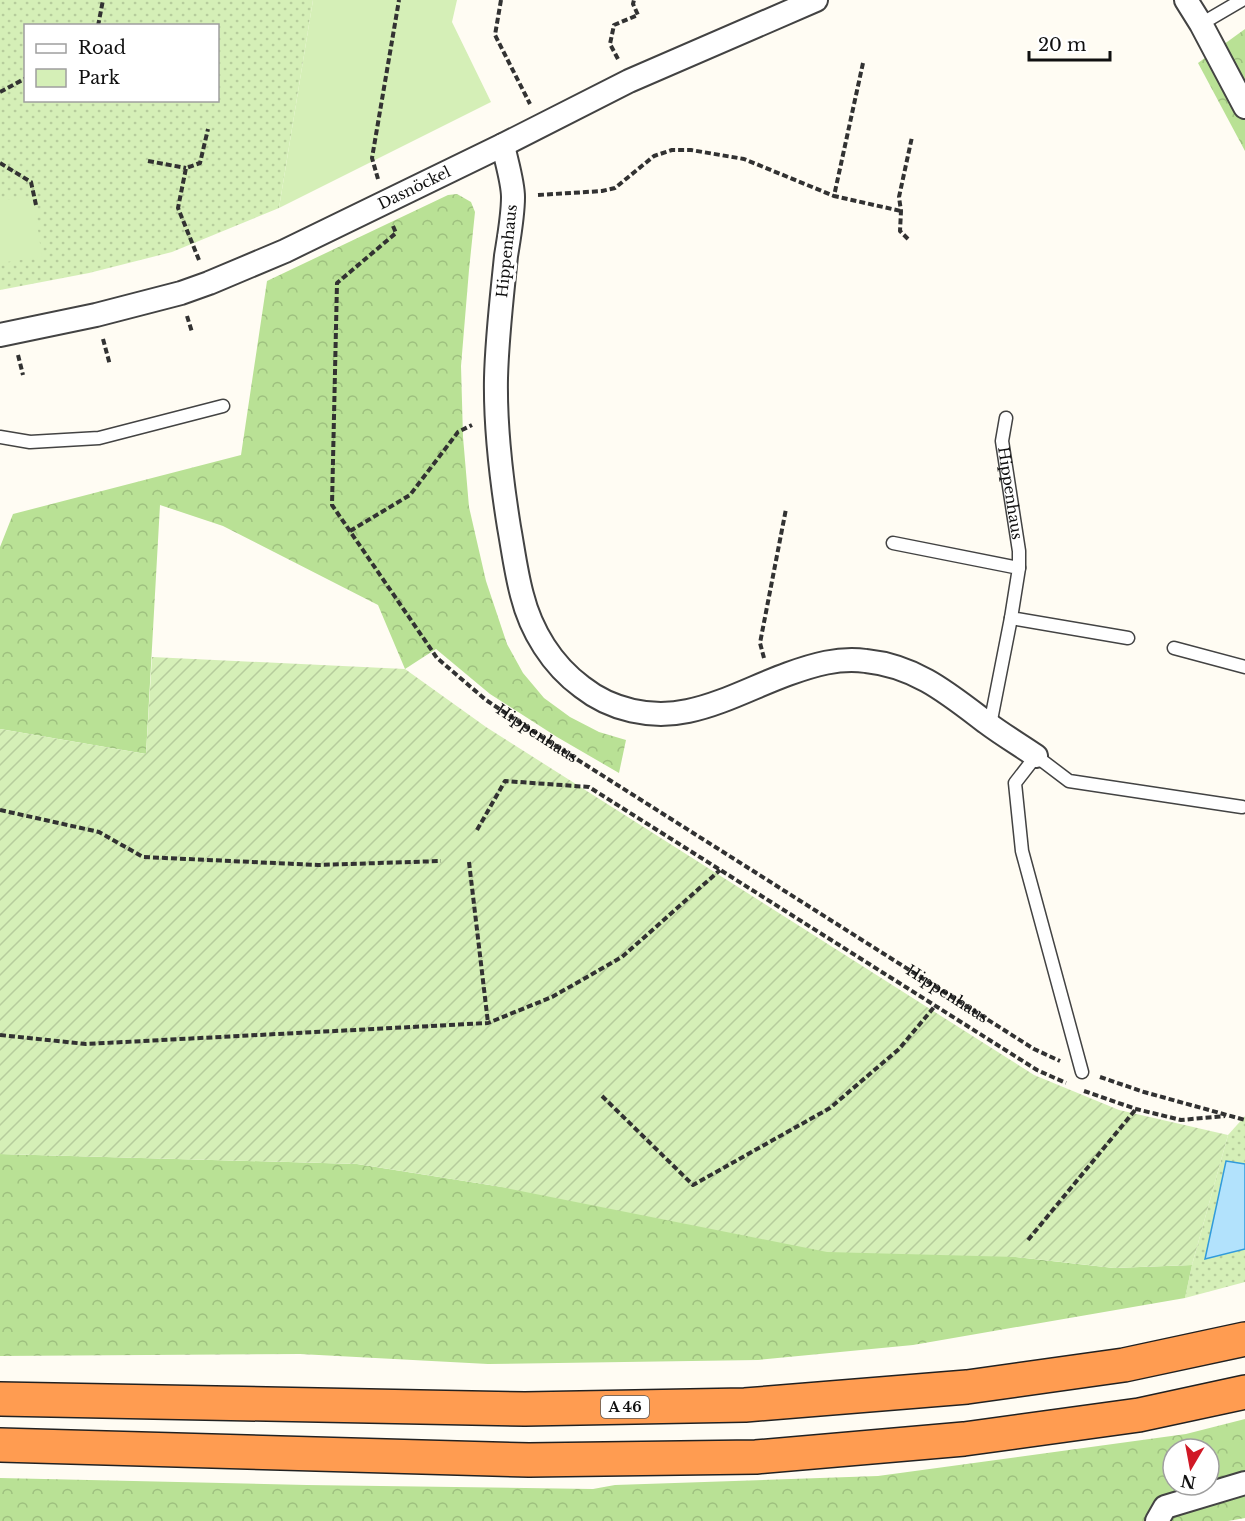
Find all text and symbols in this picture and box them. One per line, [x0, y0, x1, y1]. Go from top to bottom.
legend [24, 24, 219, 102]
scale bar [1029, 24, 1110, 62]
text: 20 m [1038, 34, 1086, 56]
text: Road [78, 37, 126, 59]
text: Park [78, 67, 120, 89]
street label: Dasnöckel [375, 162, 454, 213]
street label: Hippenhaus [492, 203, 521, 299]
street label: Hippenhaus [994, 445, 1027, 541]
street label: Hippenhaus [493, 699, 582, 767]
street label: Hippenhaus [903, 960, 992, 1027]
road number: A 46 [601, 1396, 649, 1418]
north arrow [1161, 1437, 1221, 1497]
text: N [1179, 1471, 1198, 1493]

